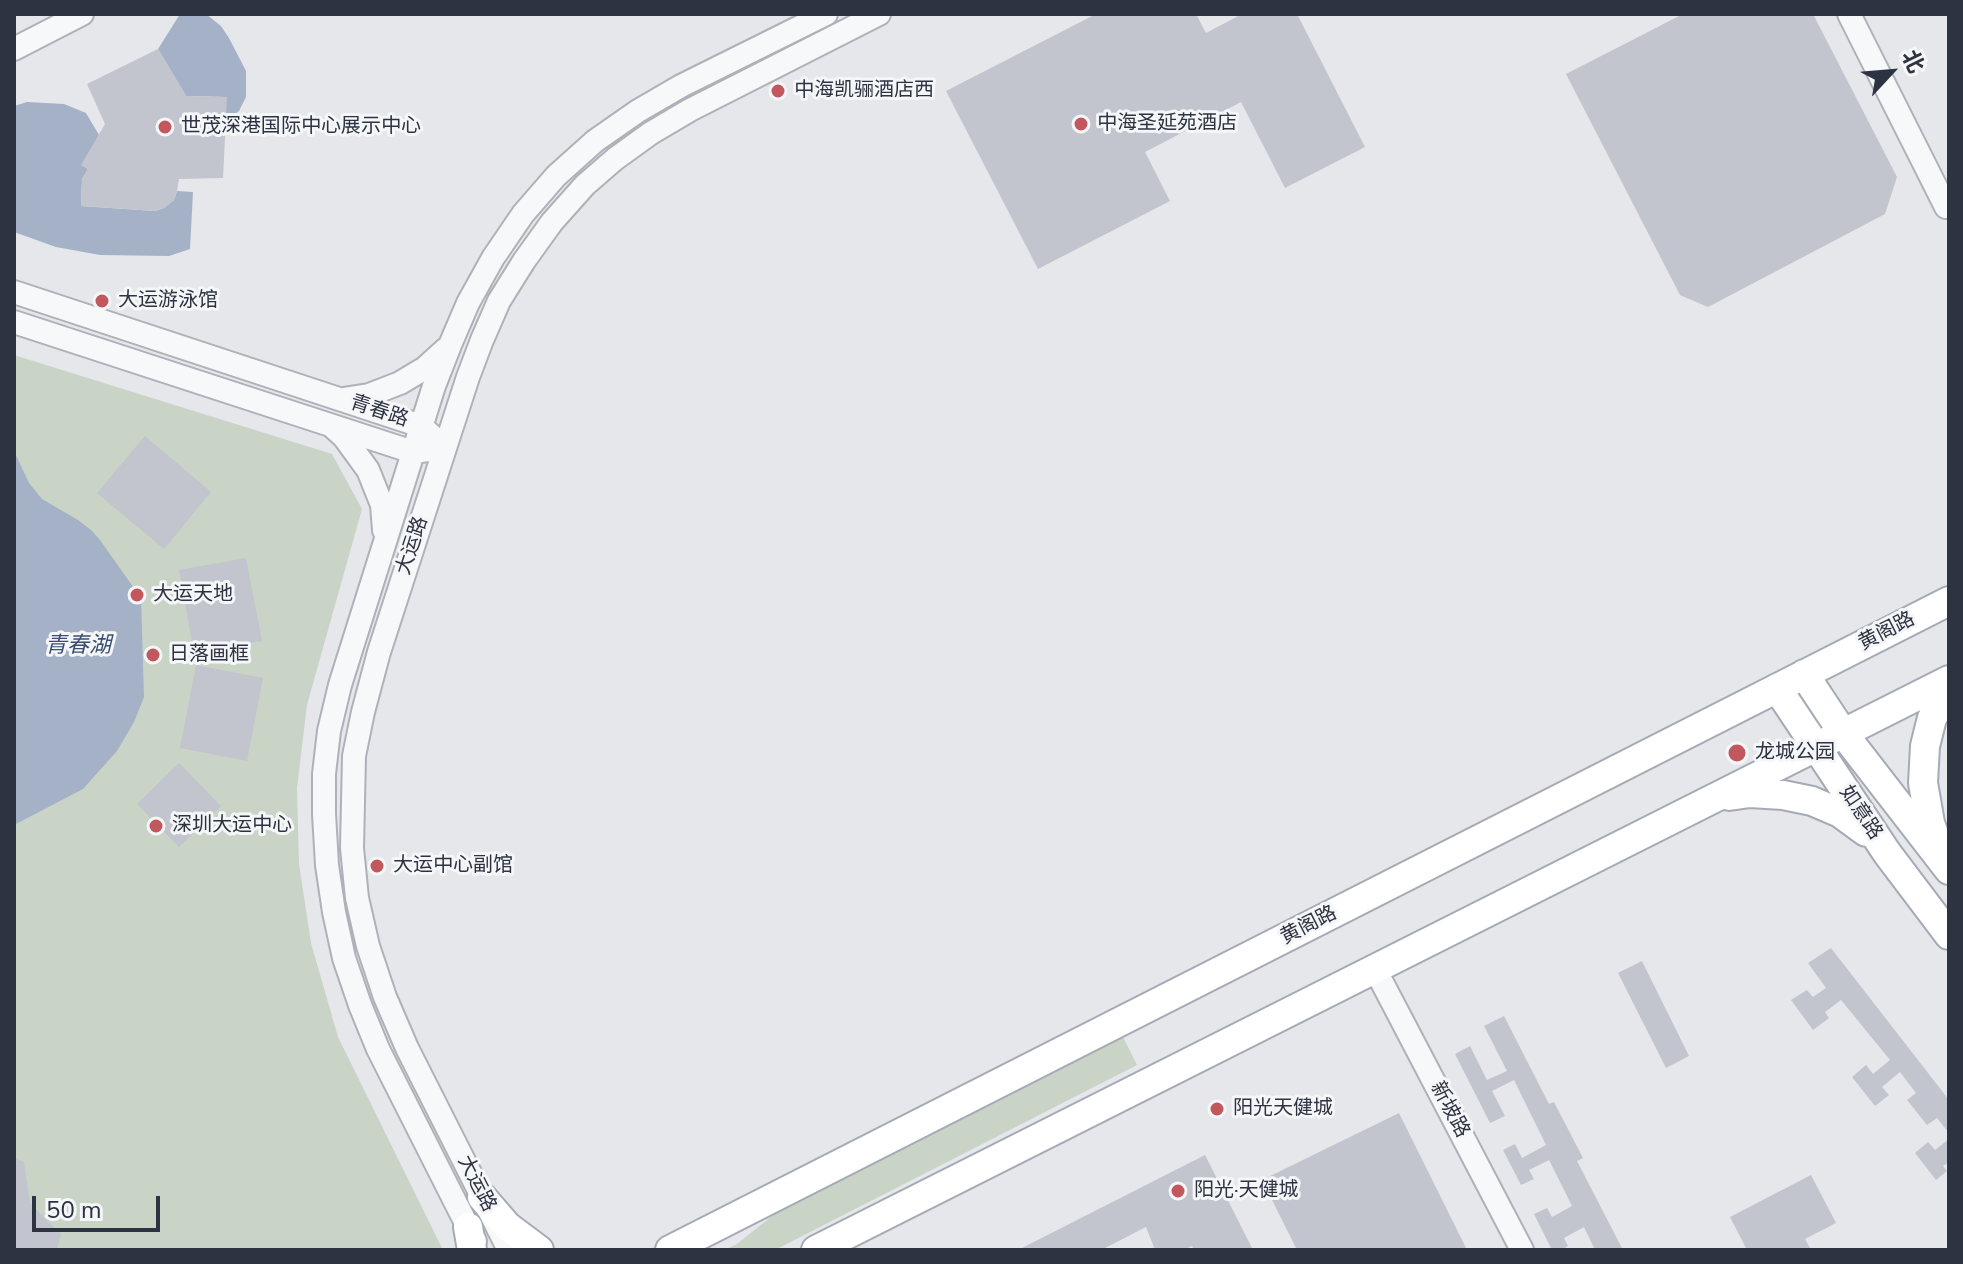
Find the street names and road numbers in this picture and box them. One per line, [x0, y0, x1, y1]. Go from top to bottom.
street label: 青春路 [347, 391, 411, 433]
street label: 大运路 [392, 514, 434, 578]
street label: 黄阁路 [1855, 608, 1919, 656]
street label: 如意路 [1833, 781, 1887, 845]
street label: 黄阁路 [1277, 902, 1341, 950]
street label: 新坡路 [1424, 1078, 1474, 1142]
street label: 大运路 [452, 1152, 500, 1216]

